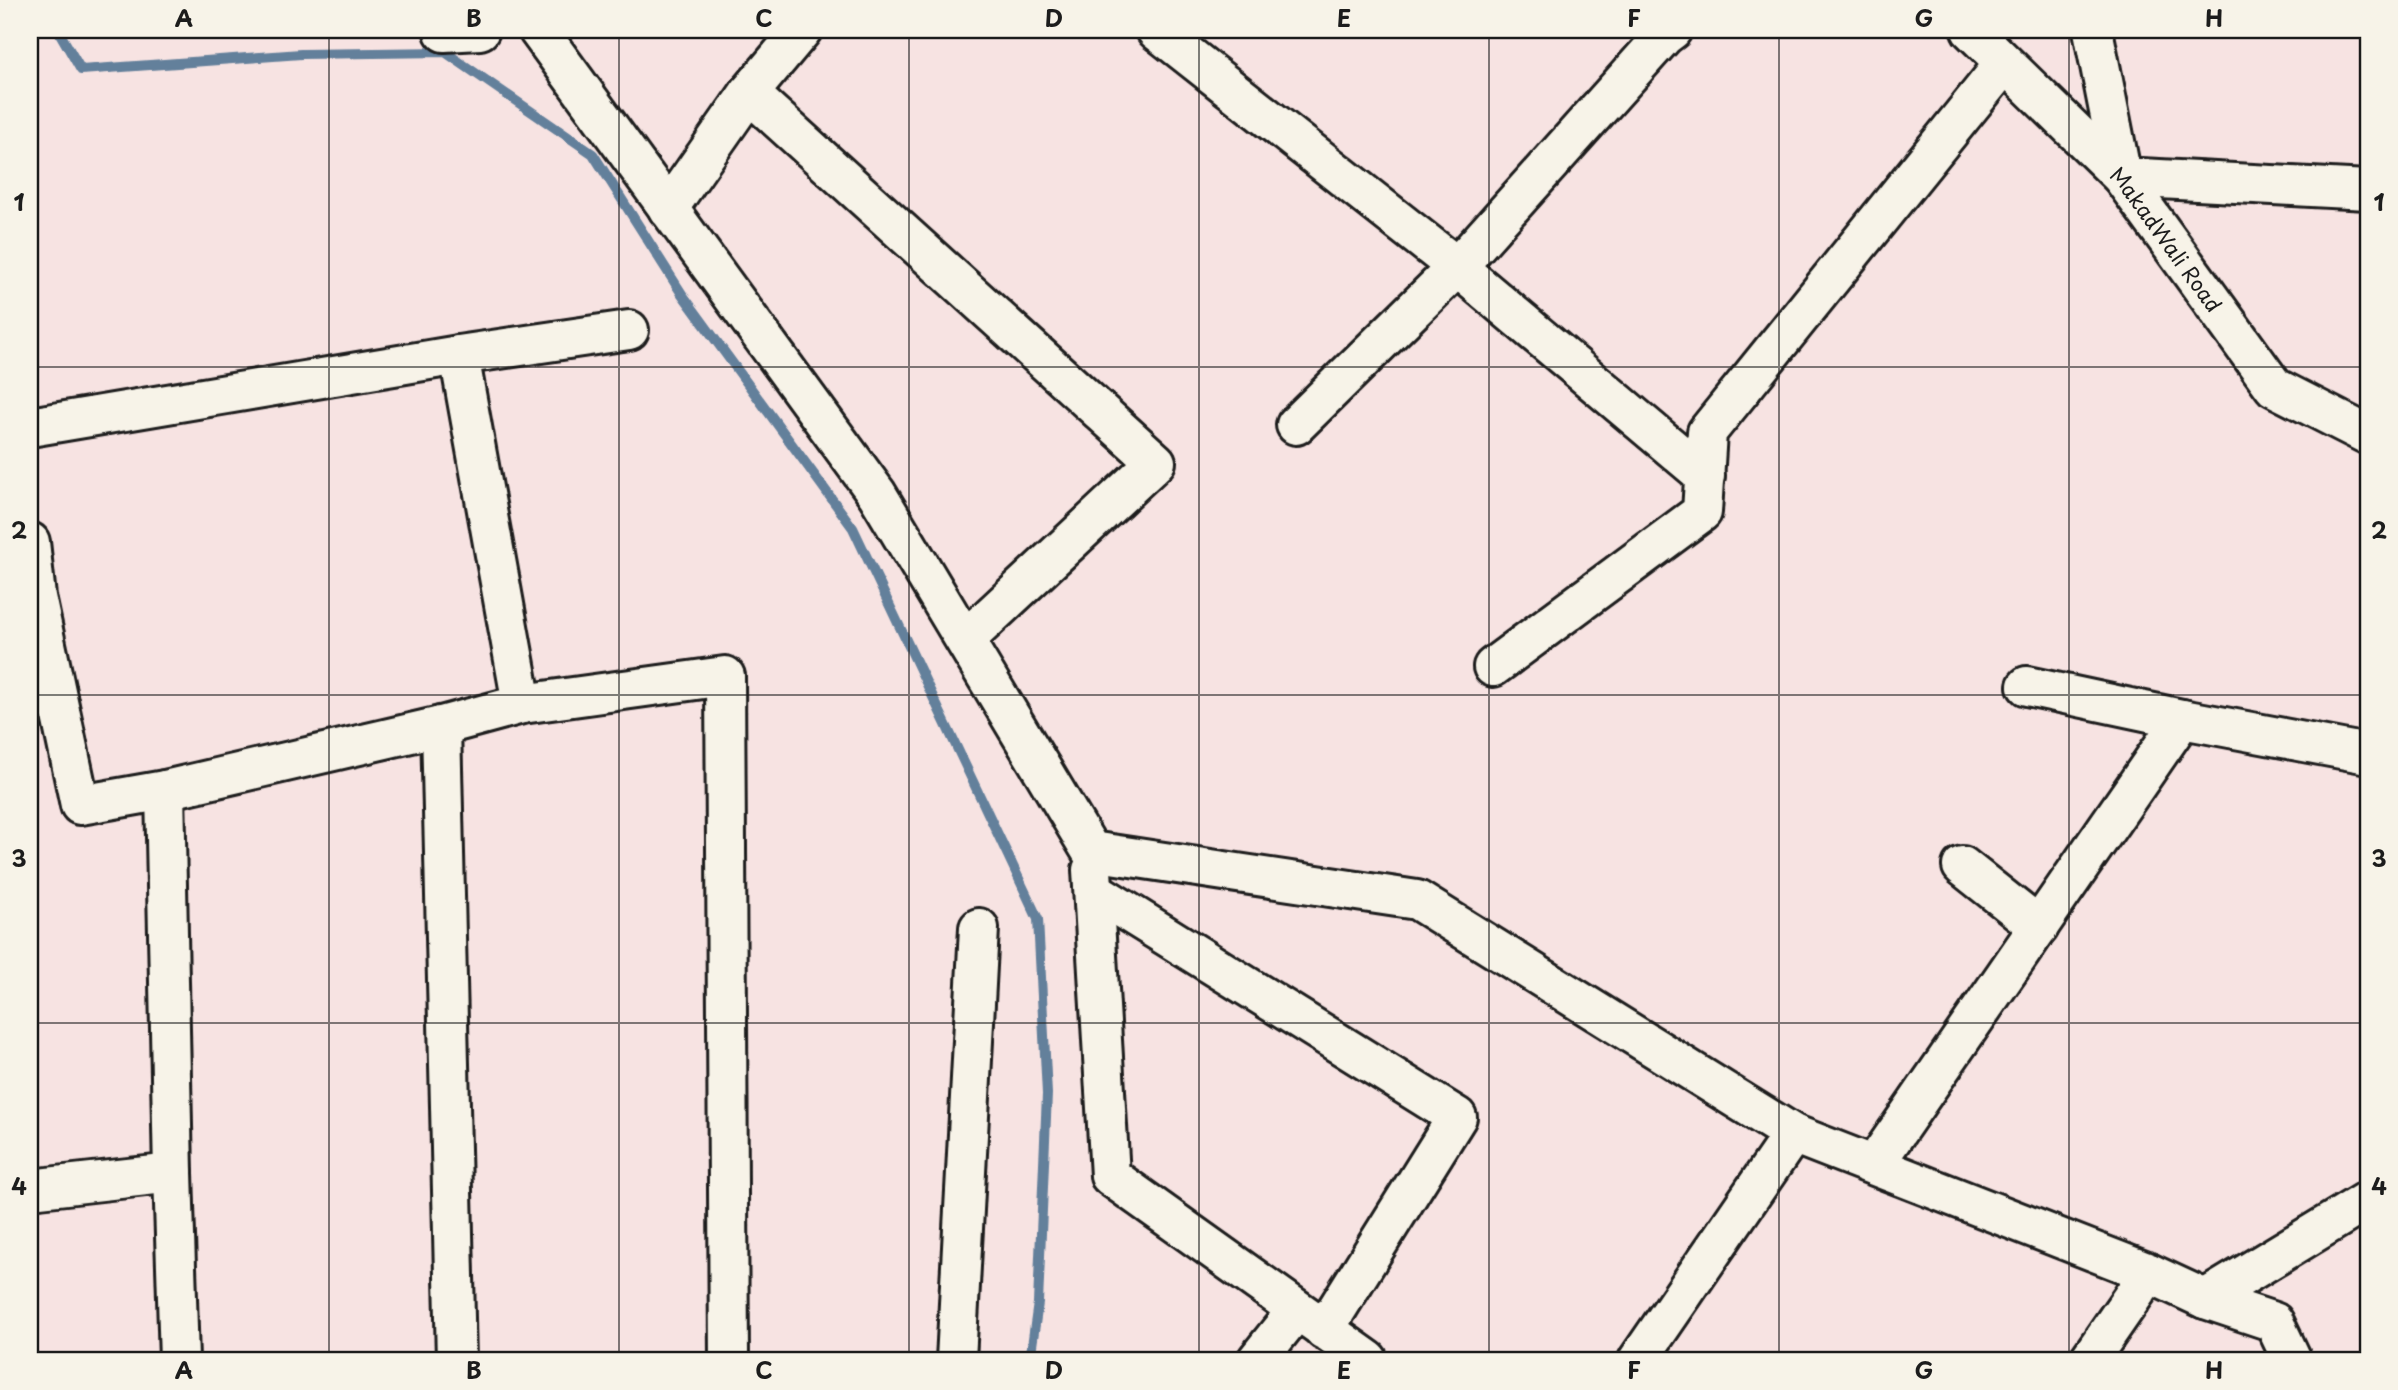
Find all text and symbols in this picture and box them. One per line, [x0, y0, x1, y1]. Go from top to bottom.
text: A [175, 0, 193, 35]
text: B [466, 0, 482, 35]
text: C [755, 0, 773, 35]
text: D [1045, 0, 1063, 35]
text: E [1337, 0, 1351, 35]
text: F [1627, 0, 1641, 35]
text: G [1915, 0, 1933, 35]
text: H [2205, 0, 2223, 35]
street label: MakadWali Road [2104, 158, 2230, 318]
text: 1 [14, 184, 25, 219]
text: 1 [2374, 184, 2385, 219]
text: 2 [11, 512, 27, 547]
text: 2 [2371, 512, 2387, 547]
text: 3 [11, 840, 27, 875]
text: 3 [2371, 840, 2387, 875]
text: 4 [11, 1168, 27, 1203]
text: 4 [2371, 1168, 2387, 1203]
text: A [175, 1352, 193, 1387]
text: B [466, 1352, 482, 1387]
text: C [755, 1352, 773, 1387]
text: D [1045, 1352, 1063, 1387]
text: E [1337, 1352, 1351, 1387]
text: F [1627, 1352, 1641, 1387]
text: G [1915, 1352, 1933, 1387]
text: H [2205, 1352, 2223, 1387]

